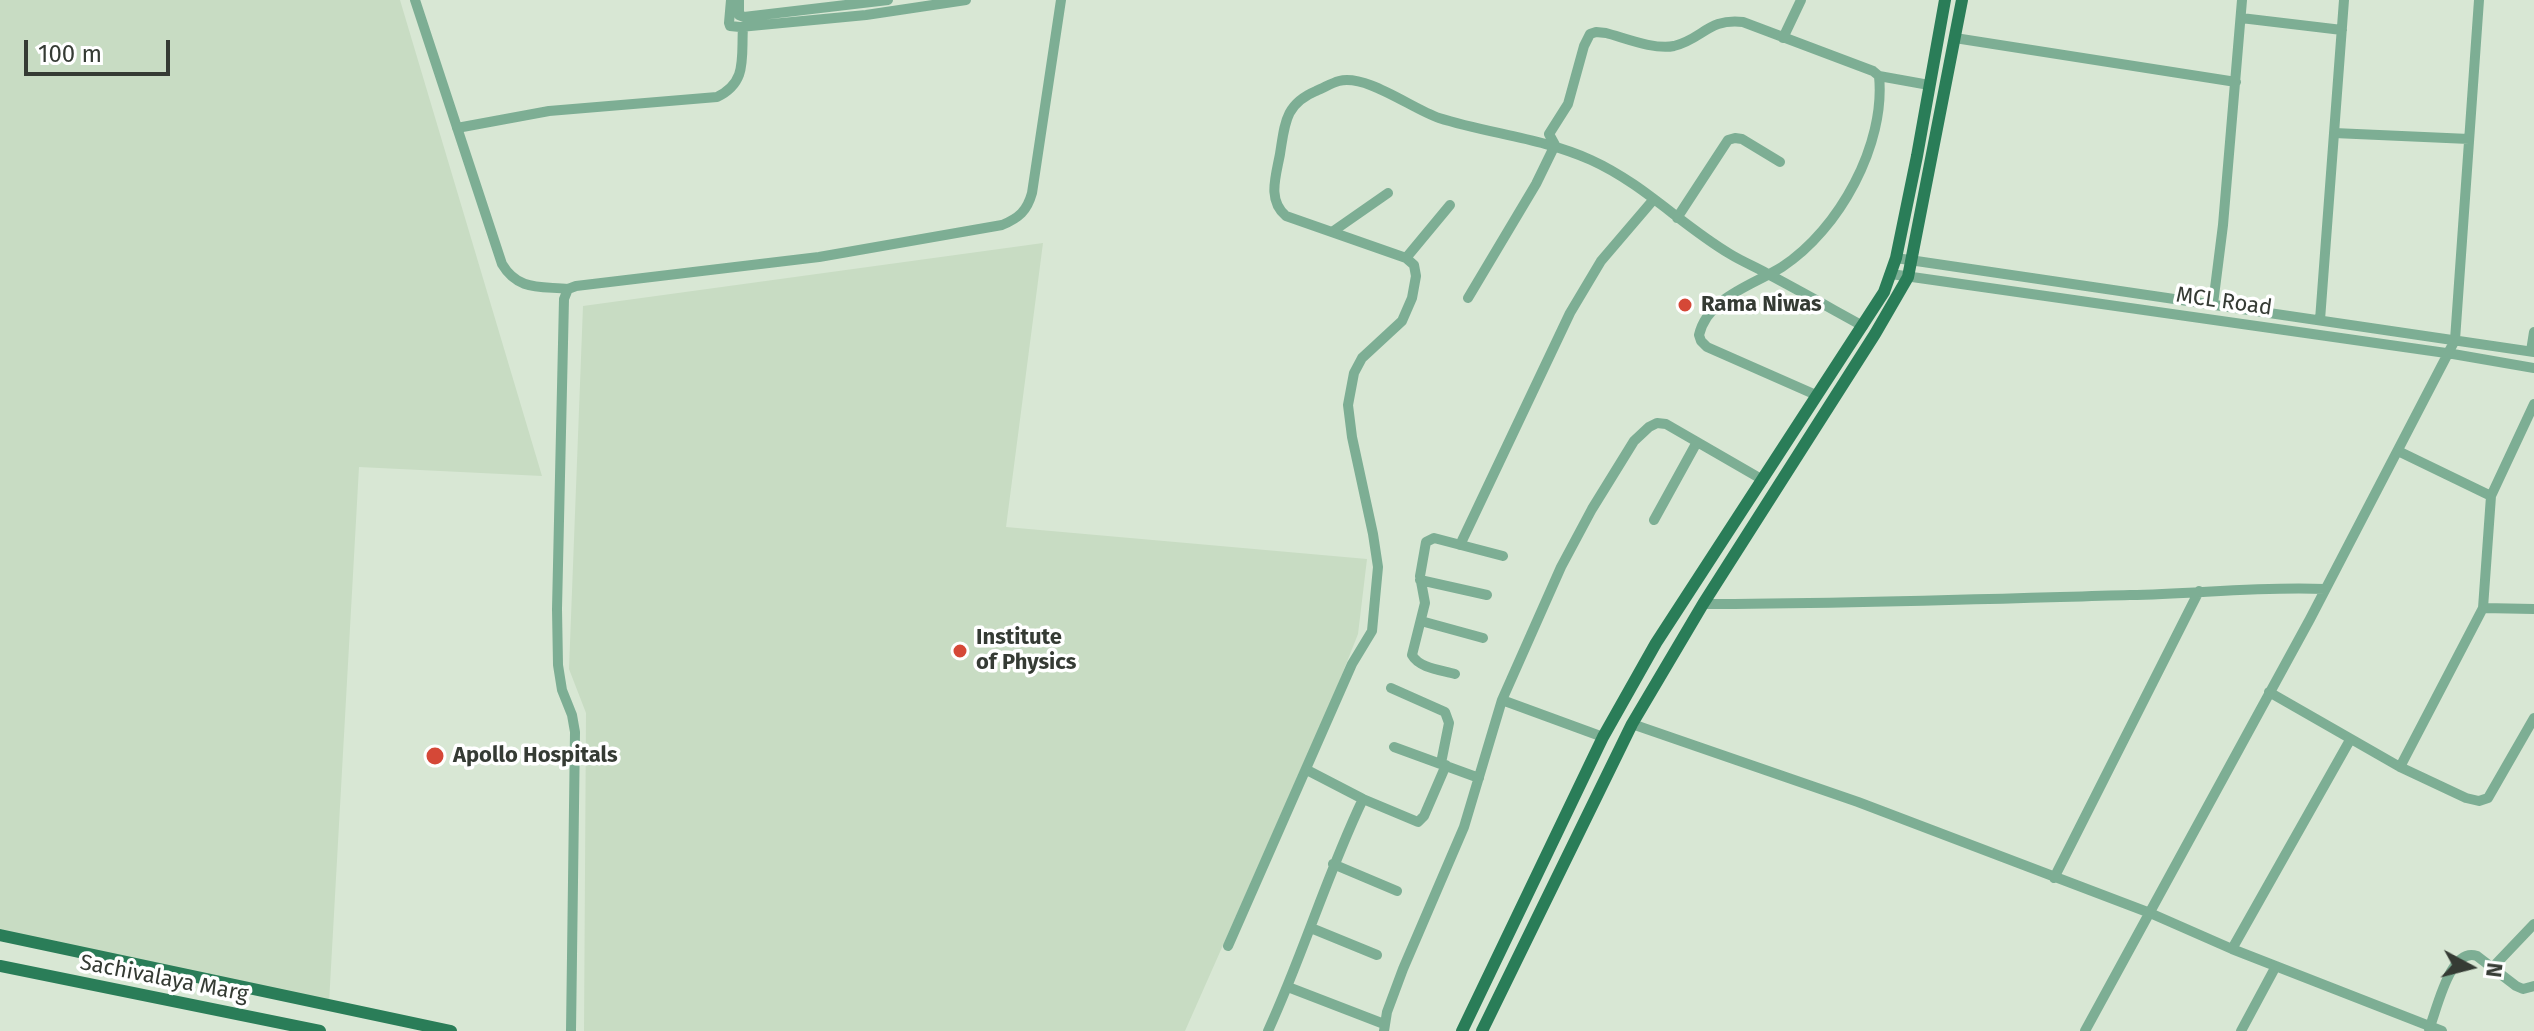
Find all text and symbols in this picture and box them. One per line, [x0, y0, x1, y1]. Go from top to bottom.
scale bar [28, 24, 174, 74]
text: 100 m [38, 40, 102, 68]
street label: MCL Road [2174, 282, 2274, 322]
place label: Rama Niwas [1701, 292, 1822, 318]
marker: Rama Niwas [1676, 296, 1694, 314]
place label: Institute of Physics [976, 625, 1076, 676]
marker: Institute of Physics [951, 642, 969, 660]
place label: Apollo Hospitals [453, 743, 618, 769]
marker: Apollo Hospitals [424, 745, 446, 767]
north arrow [2430, 927, 2510, 1007]
street label: Sachivalaya Marg [78, 950, 250, 1008]
text: N [2480, 961, 2509, 979]

